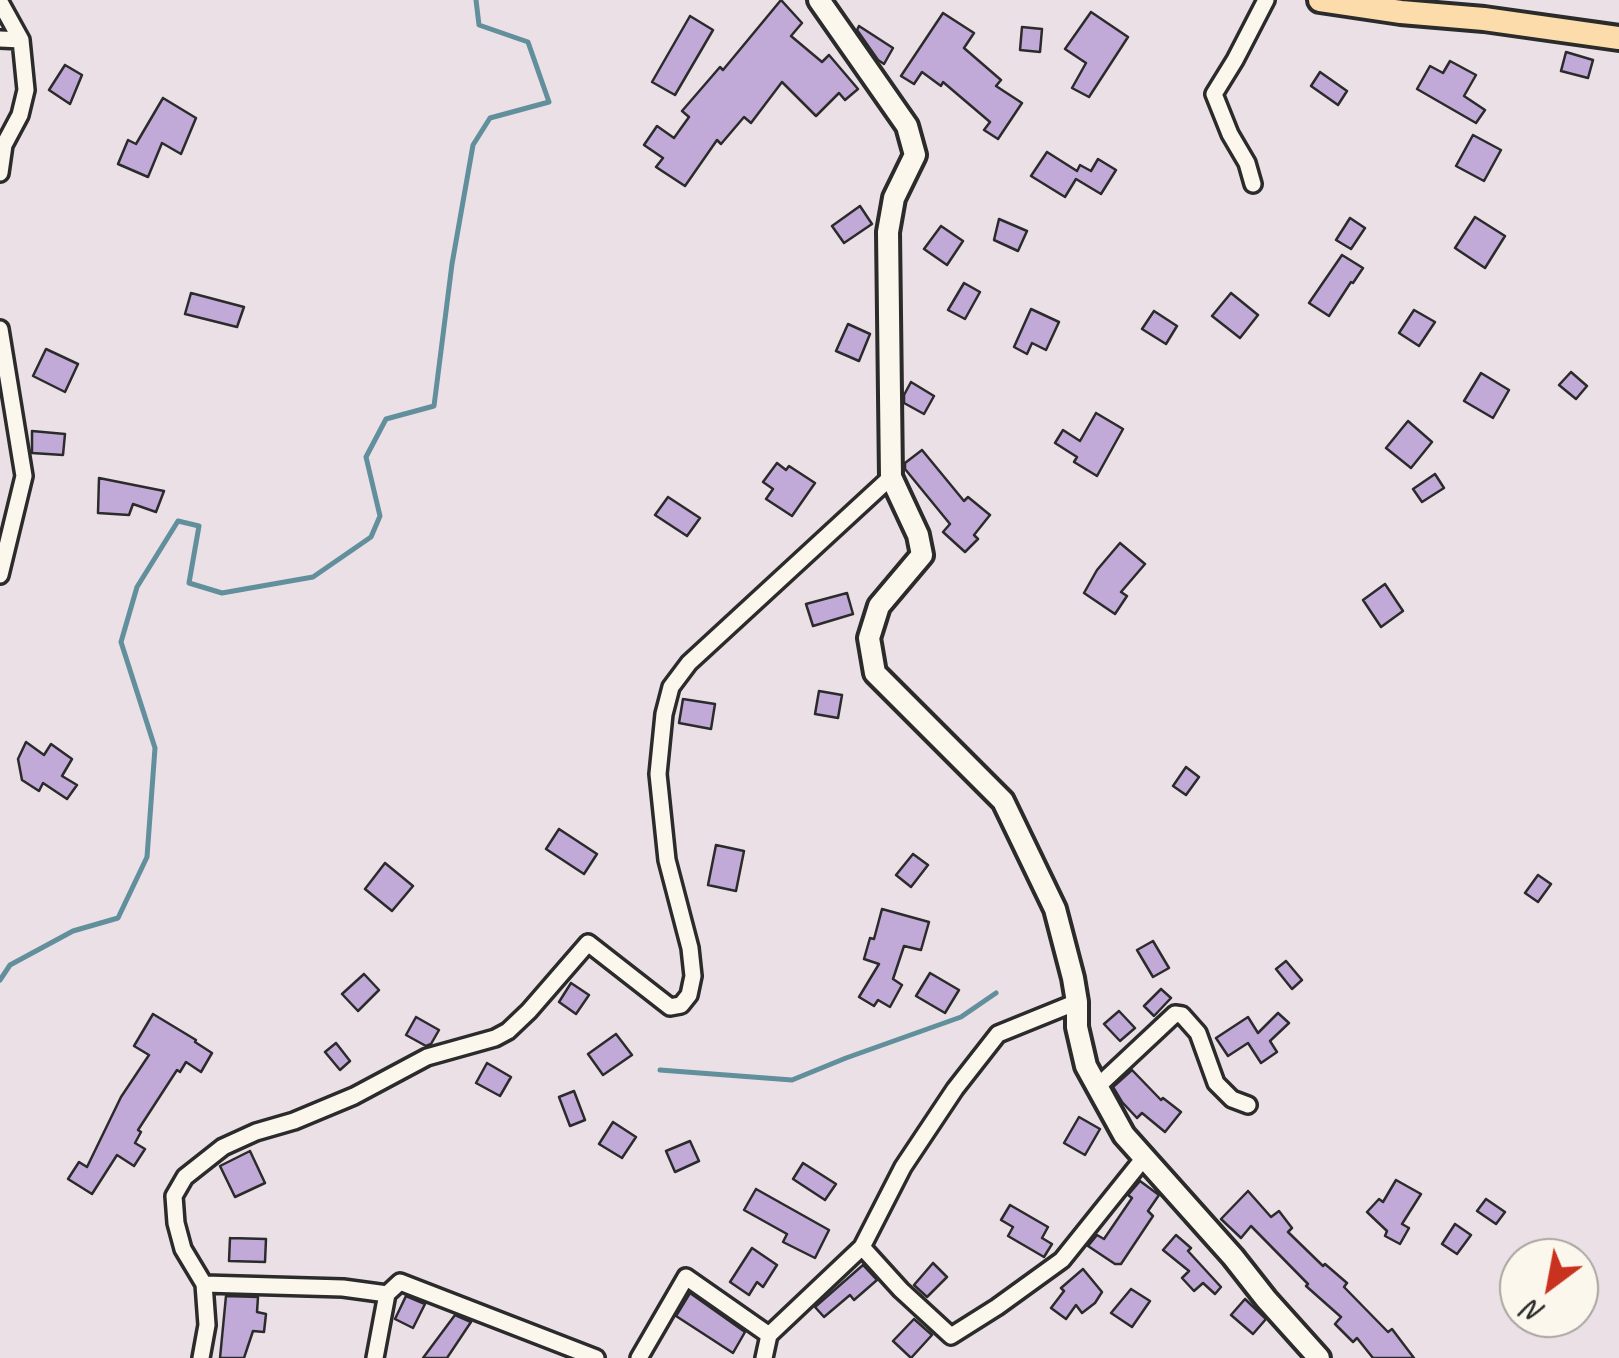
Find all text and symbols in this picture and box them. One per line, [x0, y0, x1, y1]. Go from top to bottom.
north arrow [1499, 1238, 1599, 1338]
text: N [1517, 1293, 1551, 1332]

